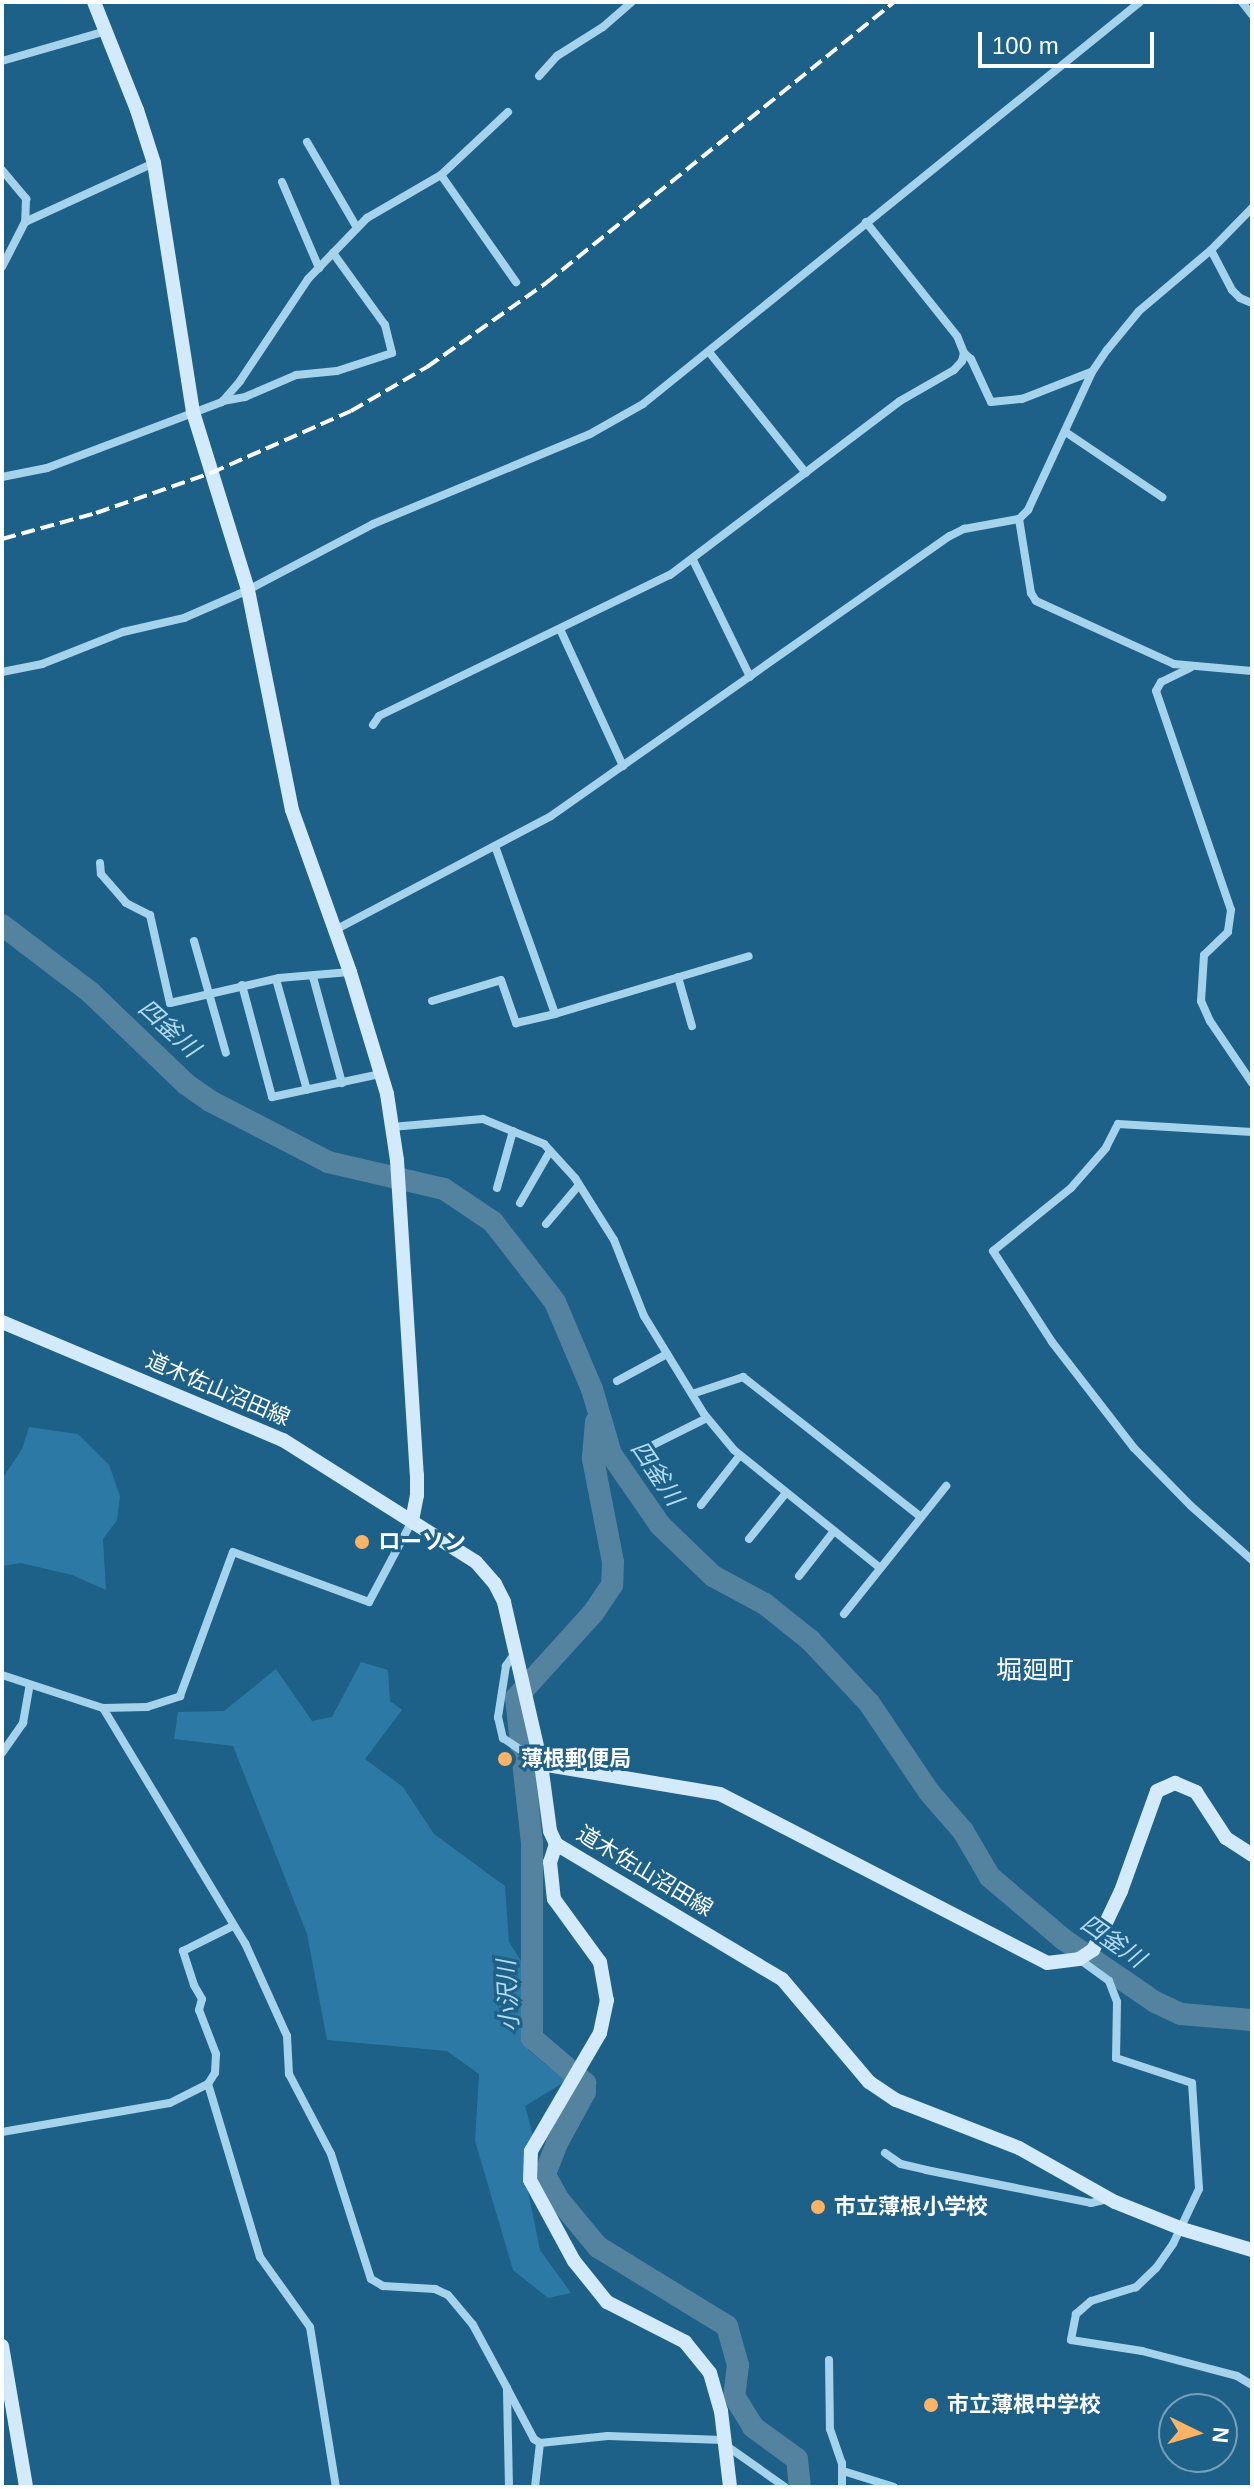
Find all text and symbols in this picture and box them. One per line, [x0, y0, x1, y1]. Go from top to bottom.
scale bar [982, 16, 1158, 66]
text: 100 m [992, 32, 1059, 59]
water label: 四釜川 [133, 993, 205, 1063]
street label: 道木佐山沼田線 [142, 1347, 294, 1431]
water label: 四釜川 [625, 1435, 689, 1511]
place label: ローソン [378, 1529, 466, 1555]
marker: ローソン [353, 1533, 371, 1551]
district label: 堀廻町 [996, 1655, 1074, 1687]
place label: 薄根郵便局 [521, 1746, 631, 1772]
marker: 薄根郵便局 [496, 1750, 514, 1768]
street label: 道木佐山沼田線 [572, 1820, 718, 1922]
water label: 四釜川 [1075, 1909, 1151, 1973]
water label: 小沢川 [492, 1959, 524, 2033]
place label: 市立薄根小学校 [834, 2194, 988, 2220]
marker: 市立薄根小学校 [809, 2198, 827, 2216]
place label: 市立薄根中学校 [947, 2392, 1101, 2418]
north arrow [1158, 2393, 1238, 2473]
marker: 市立薄根中学校 [922, 2396, 940, 2414]
text: N [1207, 2426, 1234, 2444]

